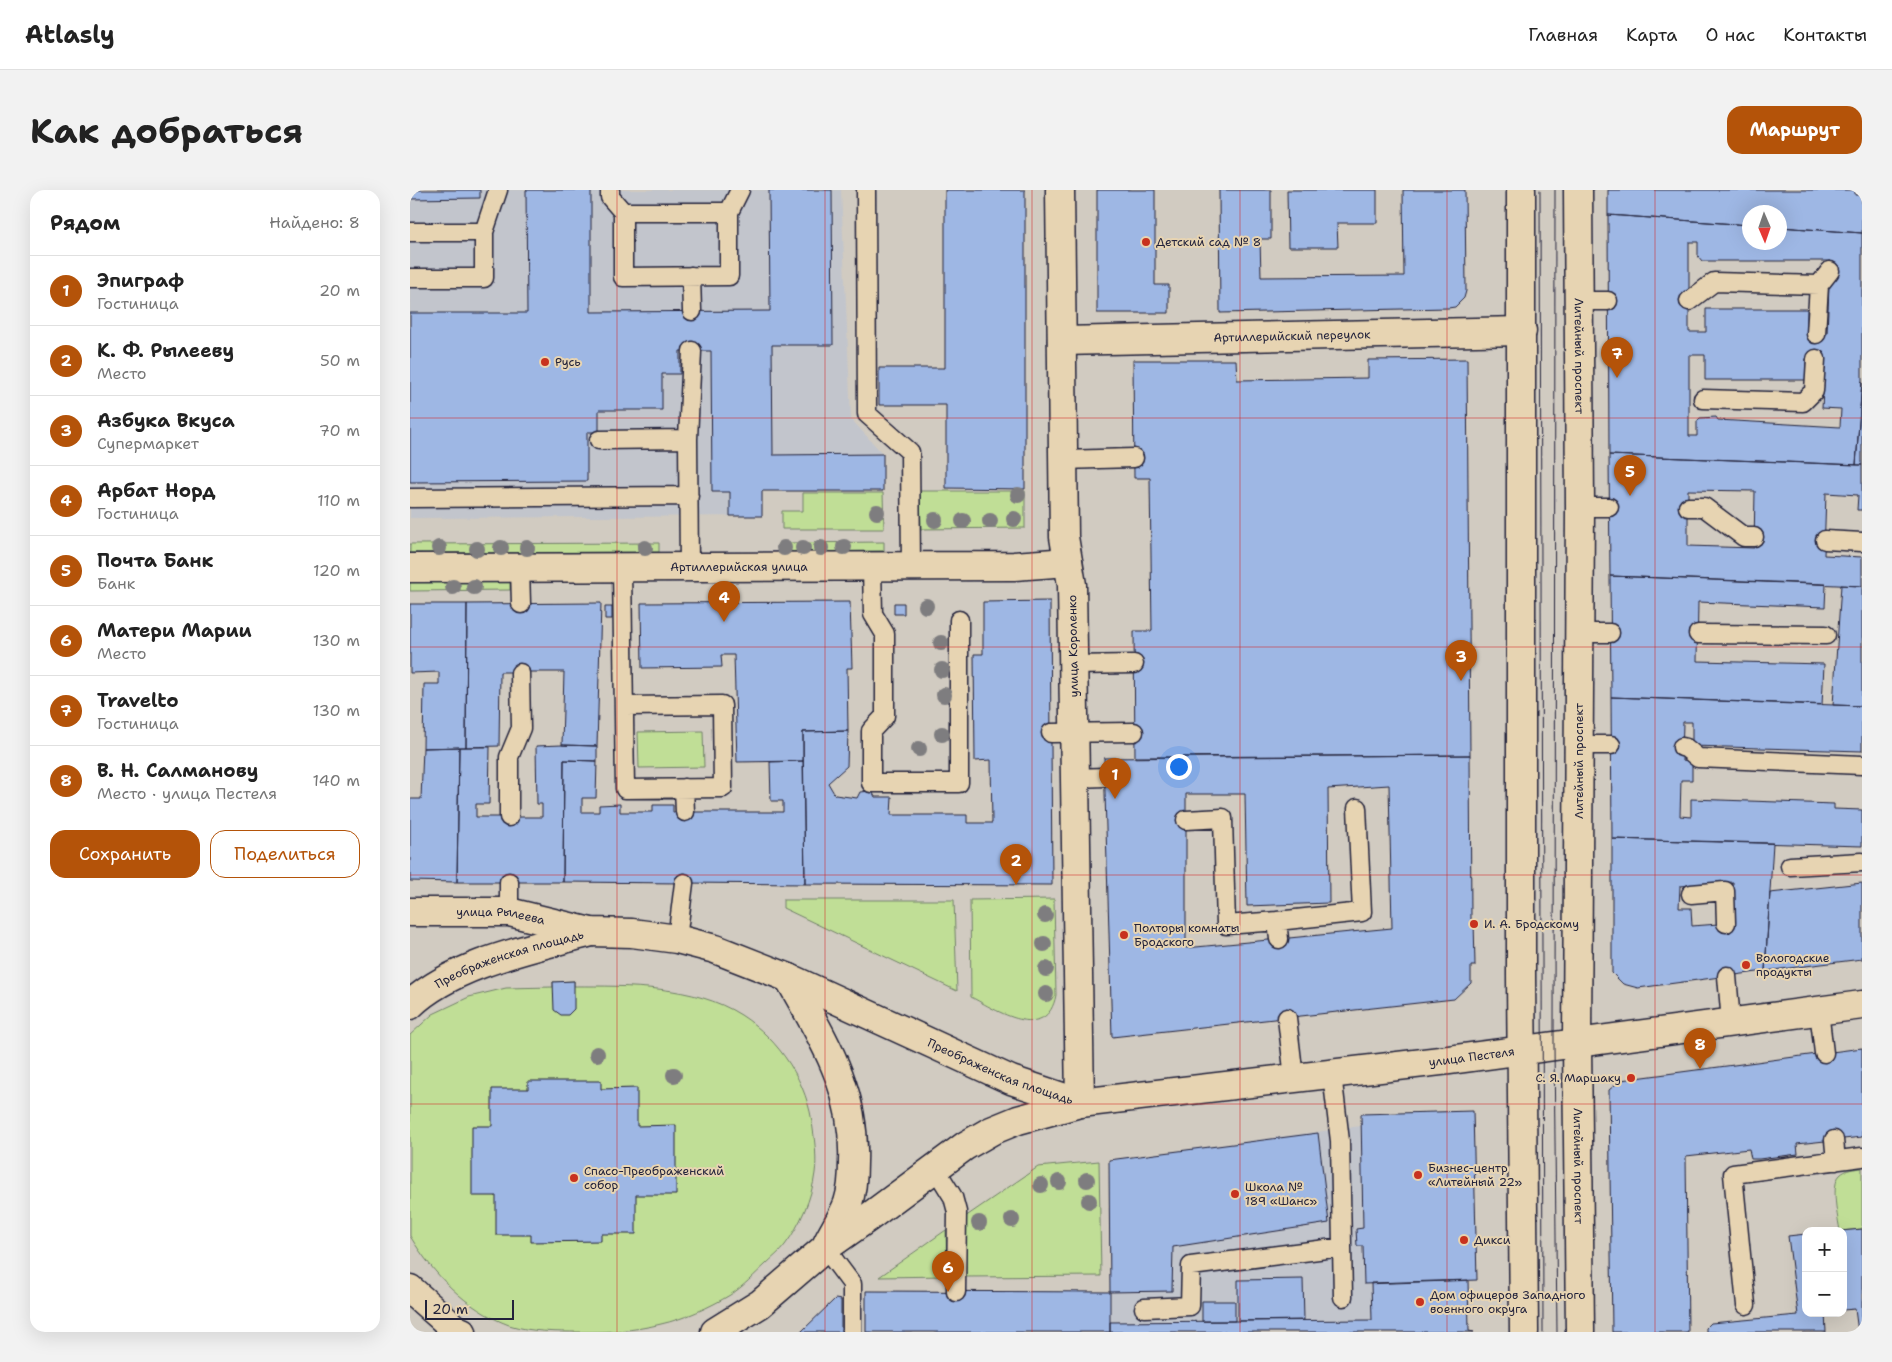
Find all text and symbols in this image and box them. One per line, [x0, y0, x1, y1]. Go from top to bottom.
text: Atlasly [25, 19, 115, 51]
text: Главная [1528, 23, 1598, 47]
text: Карта [1626, 23, 1678, 47]
text: О нас [1706, 23, 1755, 47]
text: Контакты [1783, 23, 1867, 47]
button: Маршрут [1727, 106, 1862, 154]
text: Как добраться [30, 107, 303, 154]
north arrow [1742, 205, 1787, 250]
text: Рядом [50, 209, 120, 237]
text: Найдено: 8 [269, 212, 360, 233]
place label: Детский сад № 8 [1156, 234, 1261, 250]
marker: Детский сад № 8 [1140, 236, 1152, 248]
text: Эпиграф [97, 268, 184, 293]
text: 1 [62, 280, 70, 301]
text: 20 m [319, 280, 360, 301]
text: Гостиница [97, 293, 179, 314]
street label: Литейный проспект [1571, 298, 1587, 415]
street label: Артиллерийский переулок [1213, 326, 1371, 346]
pin: 7 [1601, 337, 1633, 378]
text: К. Ф. Рылееву [97, 338, 234, 363]
text: 2 [60, 350, 72, 371]
text: 50 m [320, 350, 360, 371]
place label: Русь [555, 354, 581, 370]
marker: Русь [539, 356, 551, 368]
text: Место [97, 363, 147, 384]
text: Азбука Вкуса [97, 408, 235, 433]
text: 3 [60, 420, 72, 441]
text: 70 m [319, 420, 360, 441]
text: Супермаркет [97, 433, 199, 454]
pin: 5 [1614, 455, 1646, 496]
text: Арбат Норд [97, 478, 216, 503]
text: 4 [60, 490, 72, 511]
text: 110 m [317, 490, 360, 511]
text: Гостиница [97, 503, 179, 524]
text: Почта Банк [97, 548, 213, 573]
street label: Артиллерийская улица [670, 559, 808, 575]
text: 5 [61, 560, 71, 581]
text: 120 m [313, 560, 360, 581]
text: Банк [97, 573, 135, 594]
pin: 4 [708, 581, 740, 622]
street label: улица Короленко [1064, 595, 1082, 697]
text: Матери Марии [97, 618, 252, 643]
text: 6 [60, 630, 72, 651]
text: 130 m [313, 630, 360, 651]
pin: 3 [1445, 640, 1477, 681]
text: Место [97, 643, 147, 664]
text: Travelto [97, 688, 179, 713]
text: 7 [60, 700, 72, 721]
text: 130 m [313, 700, 360, 721]
street label: Литейный проспект [1571, 702, 1587, 819]
text: Гостиница [97, 713, 179, 734]
your location [1166, 754, 1192, 780]
text: В. Н. Салманову [97, 758, 258, 783]
pin: 1 [1099, 758, 1131, 799]
text: 8 [60, 770, 72, 791]
text: 140 m [313, 770, 360, 791]
text: Место · улица Пестеля [97, 783, 277, 804]
button: Сохранить [50, 830, 200, 878]
button: Поделиться [210, 830, 360, 878]
pin: 2 [1000, 844, 1032, 885]
street label: улица Рылеева [456, 904, 547, 929]
place label: И. А. Бродскому [1484, 916, 1579, 932]
marker: И. А. Бродскому [1468, 918, 1480, 930]
place label: Полторы комнаты Бродского [1134, 920, 1239, 950]
street label: Преображенская площадь [432, 926, 585, 992]
marker: Полторы комнаты Бродского [1118, 929, 1130, 941]
place label: Вологодские продукты [1756, 950, 1830, 980]
marker: Вологодские продукты [1740, 959, 1752, 971]
pin: 8 [1684, 1028, 1716, 1069]
street label: Преображенская площадь [925, 1035, 1075, 1108]
street label: улица Пестеля [1428, 1043, 1516, 1070]
place label: С. Я. Маршаку [1536, 1070, 1621, 1086]
marker: С. Я. Маршаку [1625, 1072, 1637, 1084]
street label: Литейный проспект [1570, 1108, 1587, 1225]
place label: Бизнес-центр «Литейный 22» [1428, 1160, 1523, 1190]
place label: Спасо-Преображенский собор [584, 1163, 724, 1193]
marker: Бизнес-центр «Литейный 22» [1412, 1169, 1424, 1181]
marker: Спасо-Преображенский собор [568, 1172, 580, 1184]
place label: Школа № 189 «Шанс» [1245, 1179, 1318, 1209]
marker: Школа № 189 «Шанс» [1229, 1188, 1241, 1200]
map controls [1802, 1227, 1847, 1317]
button: + [1802, 1227, 1847, 1272]
place label: Дикси [1474, 1232, 1511, 1248]
marker: Дикси [1458, 1234, 1470, 1246]
pin: 6 [932, 1251, 964, 1292]
button: − [1802, 1272, 1847, 1317]
place label: Дом офицеров Западного военного округа [1430, 1287, 1586, 1317]
marker: Дом офицеров Западного военного округа [1414, 1296, 1426, 1308]
scale bar [425, 1297, 514, 1320]
text: 20 m [432, 1300, 468, 1318]

